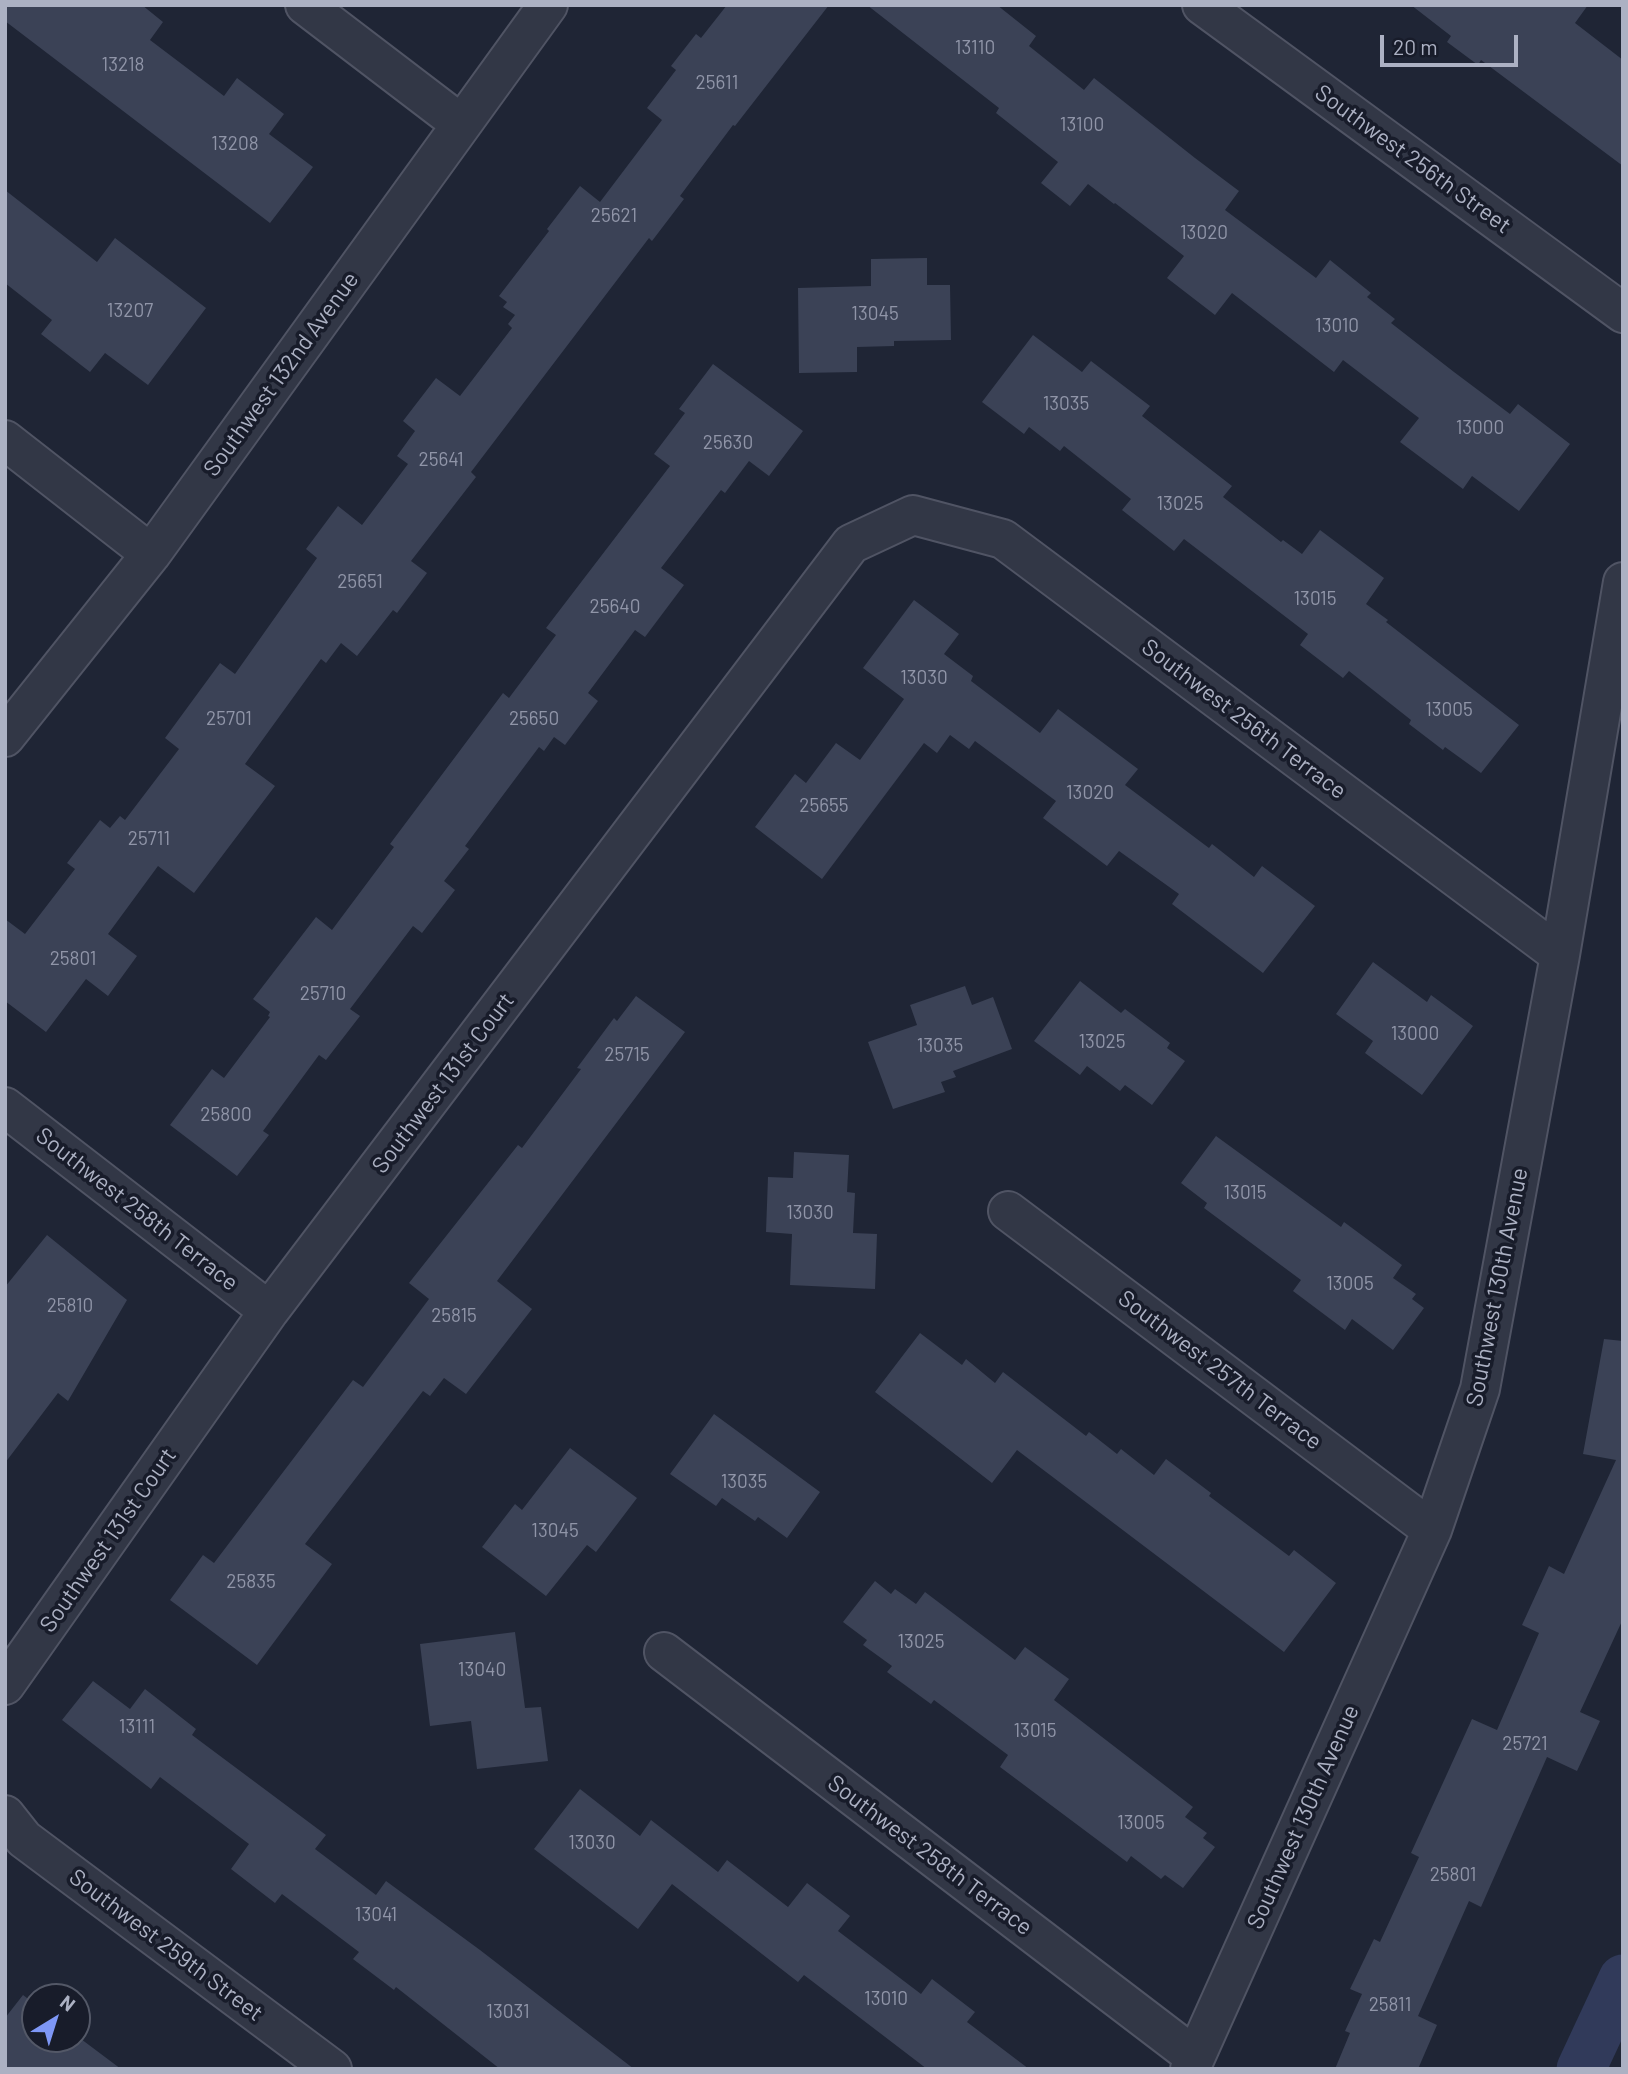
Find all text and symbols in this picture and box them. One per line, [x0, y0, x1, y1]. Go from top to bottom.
scale bar [1383, 21, 1521, 65]
text: 20 m [1393, 34, 1438, 59]
house number: 13110 [955, 37, 995, 59]
house number: 13218 [102, 54, 144, 76]
house number: 25611 [696, 72, 738, 94]
street label: Southwest 256th Street [1310, 79, 1516, 239]
house number: 13100 [1060, 114, 1104, 136]
house number: 13208 [211, 133, 259, 155]
house number: 25621 [591, 205, 637, 227]
house number: 13020 [1180, 222, 1228, 244]
street label: Southwest 132nd Avenue [198, 266, 364, 482]
house number: 13207 [107, 300, 153, 322]
house number: 13045 [851, 303, 899, 325]
house number: 13010 [1315, 315, 1359, 337]
house number: 13035 [1043, 393, 1089, 415]
house number: 13000 [1456, 417, 1504, 439]
house number: 25630 [703, 432, 753, 454]
house number: 25641 [418, 449, 464, 471]
house number: 13025 [1156, 493, 1204, 515]
house number: 25651 [337, 571, 383, 593]
house number: 13015 [1293, 588, 1337, 610]
house number: 25640 [590, 596, 640, 618]
street label: Southwest 256th Terrace [1136, 633, 1352, 805]
house number: 13030 [900, 667, 948, 689]
house number: 13005 [1425, 699, 1473, 721]
house number: 25701 [206, 708, 252, 730]
house number: 25650 [509, 708, 559, 730]
house number: 13020 [1066, 782, 1114, 804]
house number: 25655 [799, 795, 849, 817]
house number: 25711 [128, 828, 170, 850]
house number: 25801 [50, 948, 96, 970]
house number: 25710 [300, 983, 346, 1005]
street label: Southwest 131st Court [366, 987, 520, 1179]
house number: 13000 [1391, 1023, 1439, 1045]
house number: 13025 [1078, 1031, 1126, 1053]
house number: 13035 [917, 1035, 963, 1057]
house number: 25715 [604, 1044, 650, 1066]
house number: 25800 [200, 1104, 252, 1126]
street label: Southwest 258th Terrace [30, 1121, 244, 1297]
street label: Southwest 130th Avenue [1460, 1165, 1534, 1409]
house number: 13015 [1223, 1182, 1267, 1204]
house number: 13030 [786, 1202, 834, 1224]
house number: 13005 [1326, 1273, 1374, 1295]
street label: Southwest 257th Terrace [1113, 1284, 1327, 1456]
house number: 25810 [47, 1295, 93, 1317]
house number: 25815 [431, 1305, 477, 1327]
street label: Southwest 131st Court [34, 1442, 182, 1638]
house number: 13035 [721, 1471, 767, 1493]
house number: 13045 [531, 1520, 579, 1542]
house number: 25835 [226, 1571, 276, 1593]
house number: 13025 [897, 1631, 945, 1653]
house number: 13040 [458, 1659, 506, 1681]
street label: Southwest 130th Avenue [1241, 1701, 1365, 1933]
house number: 13111 [119, 1716, 155, 1738]
house number: 13015 [1013, 1720, 1057, 1742]
house number: 25721 [1502, 1733, 1548, 1755]
street label: Southwest 258th Terrace [822, 1769, 1038, 1941]
house number: 13005 [1117, 1812, 1165, 1834]
house number: 13030 [568, 1832, 616, 1854]
street label: Southwest 259th Street [64, 1863, 268, 2027]
house number: 25801 [1430, 1864, 1476, 1886]
house number: 13041 [355, 1904, 397, 1926]
north arrow [21, 1983, 91, 2053]
house number: 13010 [864, 1988, 908, 2010]
text: N [56, 1990, 80, 2016]
house number: 25811 [1369, 1994, 1411, 2016]
house number: 13031 [486, 2001, 530, 2023]

